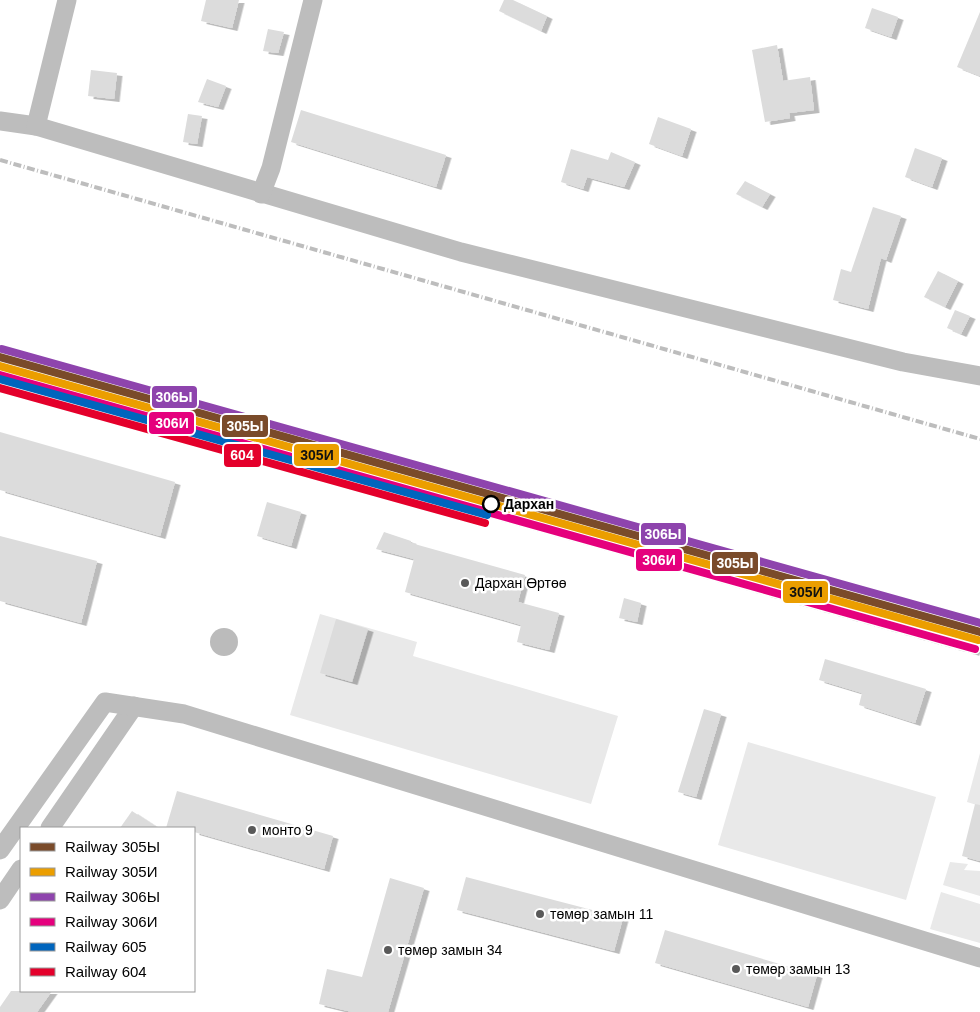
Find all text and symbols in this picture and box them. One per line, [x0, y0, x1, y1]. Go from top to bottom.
line badge: 306Ы [151, 385, 198, 409]
text: 306Ы [155, 389, 193, 405]
line badge: 306И [148, 411, 195, 435]
line badge: 305Ы [221, 414, 269, 438]
text: 306И [155, 415, 189, 431]
text: 305Ы [226, 418, 264, 434]
line badge: 604 [223, 443, 262, 468]
line badge: 305И [293, 443, 340, 467]
text: 604 [230, 447, 254, 463]
text: 305И [300, 447, 334, 463]
marker: Дархан [482, 495, 500, 513]
place label: Дархан [504, 496, 554, 512]
line badge: 306Ы [640, 522, 687, 546]
text: 306Ы [644, 526, 682, 542]
line badge: 306И [635, 548, 683, 572]
line badge: 305Ы [711, 551, 759, 575]
text: 306И [642, 552, 676, 568]
text: 305Ы [716, 555, 754, 571]
place label: Дархан Өртөө [475, 575, 567, 591]
marker: Дархан Өртөө [459, 577, 471, 589]
line badge: 305И [782, 580, 829, 604]
text: 305И [789, 584, 823, 600]
place label: монто 9 [262, 822, 313, 838]
marker: монто 9 [246, 824, 258, 836]
legend [20, 827, 195, 992]
text: Railway 305Ы [65, 838, 160, 855]
text: Railway 305И [65, 863, 158, 880]
text: Railway 306Ы [65, 888, 160, 905]
place label: төмөр замын 11 [550, 906, 654, 922]
marker: төмөр замын 11 [534, 908, 546, 920]
text: Railway 306И [65, 913, 158, 930]
text: Railway 605 [65, 938, 147, 955]
place label: төмөр замын 34 [398, 942, 503, 958]
marker: төмөр замын 34 [382, 944, 394, 956]
place label: төмөр замын 13 [746, 961, 851, 977]
text: Railway 604 [65, 963, 147, 980]
marker: төмөр замын 13 [730, 963, 742, 975]

